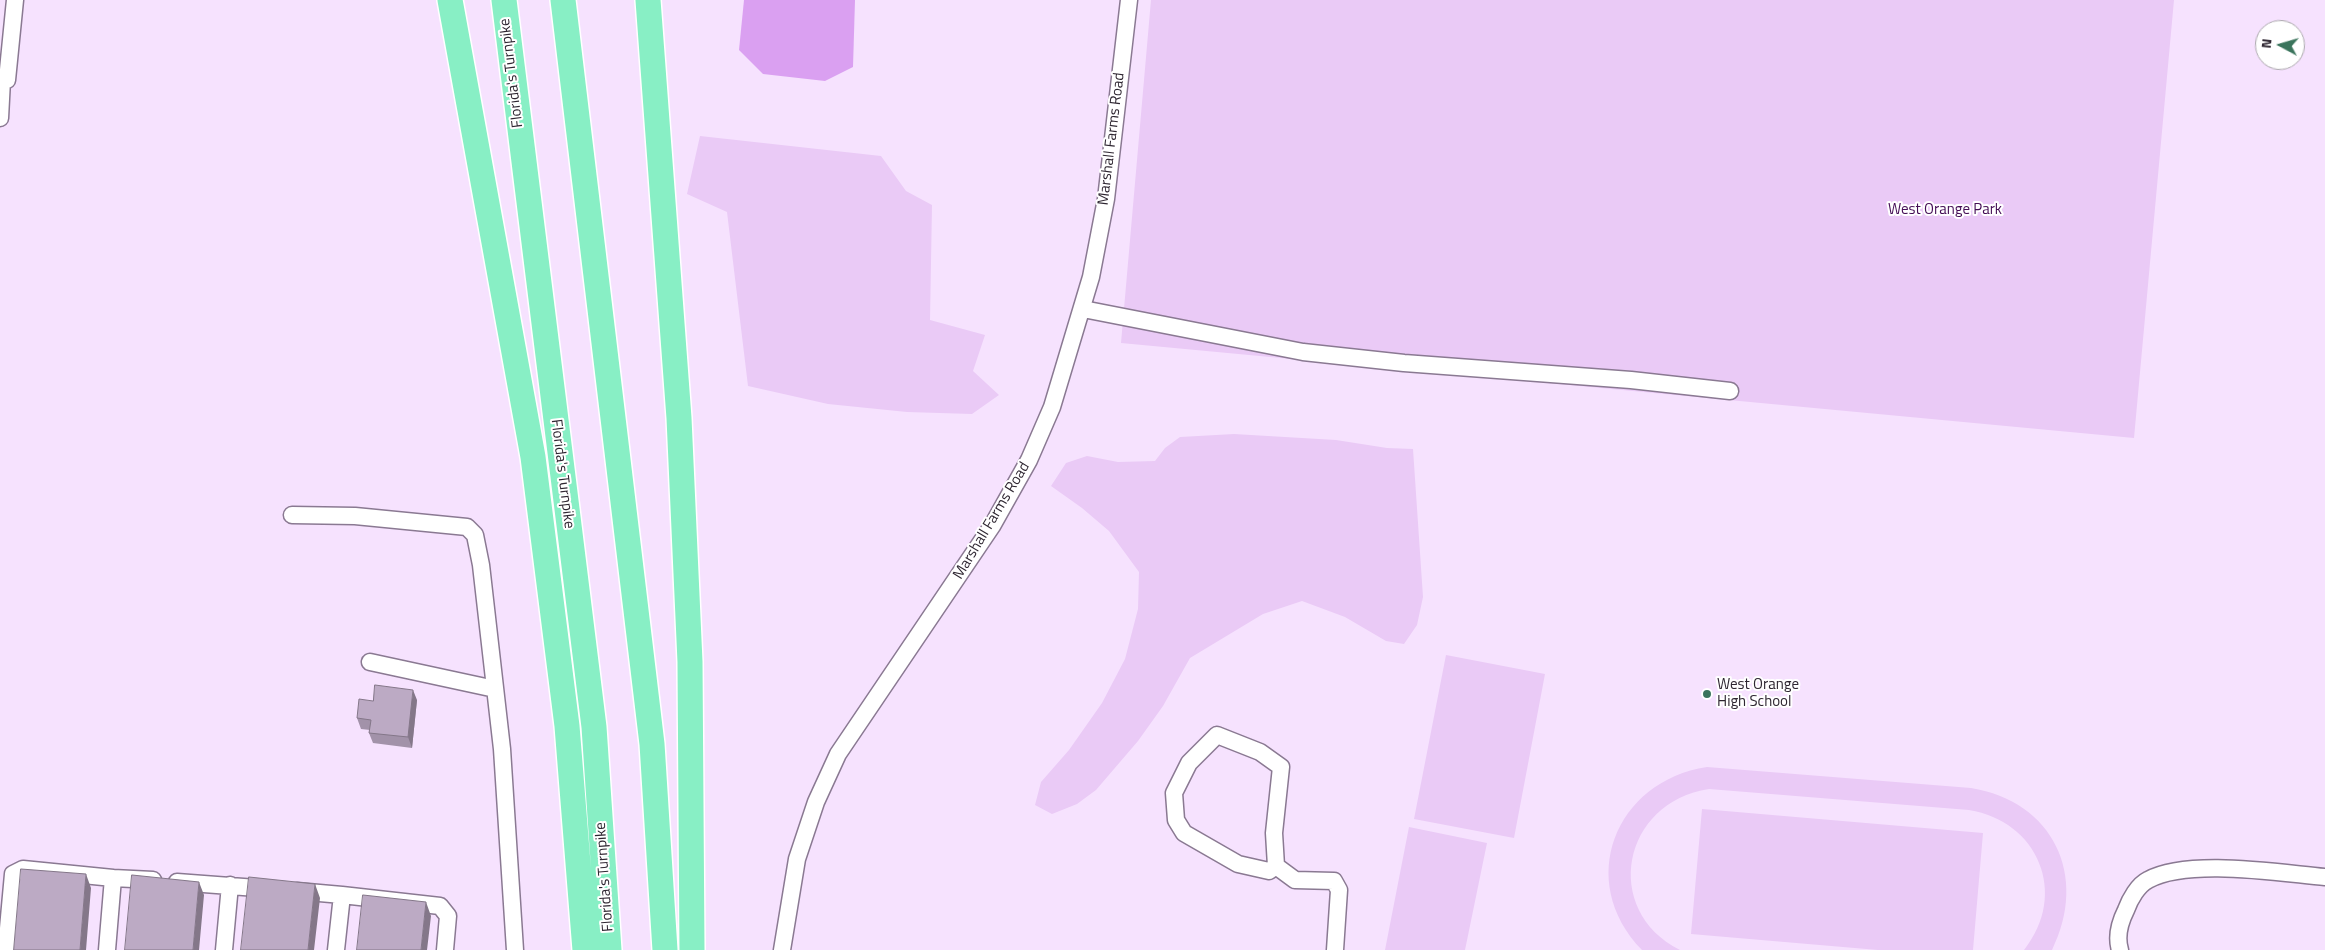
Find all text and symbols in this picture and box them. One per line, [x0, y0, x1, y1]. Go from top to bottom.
street label: Florida's Turnpike [496, 17, 528, 129]
north arrow [2255, 20, 2305, 70]
text: N [2255, 38, 2277, 49]
street label: Marshall Farms Road [1095, 72, 1129, 206]
park label: West Orange Park [1888, 201, 2002, 219]
street label: Florida's Turnpike [546, 418, 578, 530]
street label: Marshall Farms Road [950, 459, 1034, 583]
place label: West Orange High School [1717, 676, 1799, 711]
marker: West Orange High School [1701, 688, 1713, 700]
street label: Florida's Turnpike [592, 822, 618, 932]

